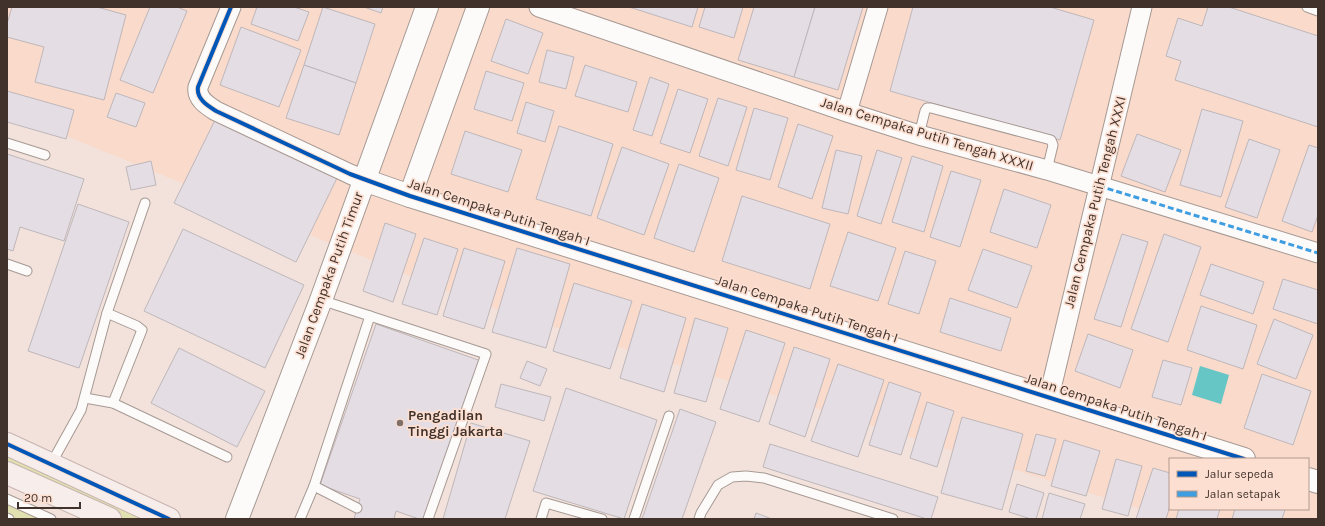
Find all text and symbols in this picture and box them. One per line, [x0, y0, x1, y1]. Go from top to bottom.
street label: Jalan Cempaka Putih Tengah XXXII [819, 93, 1035, 175]
street label: Jalan Cempaka Putih Tengah XXXI [1060, 94, 1130, 310]
street label: Jalan Cempaka Putih Tengah I [406, 174, 592, 250]
street label: Jalan Cempaka Putih Timur [291, 189, 367, 360]
street label: Jalan Cempaka Putih Tengah I [714, 271, 900, 347]
street label: Jalan Cempaka Putih Tengah I [1023, 369, 1209, 445]
place label: Pengadilan Tinggi Jakarta [408, 407, 503, 440]
marker: Pengadilan Tinggi Jakarta [395, 418, 405, 428]
legend [1169, 458, 1309, 510]
text: Jalur sepeda [1205, 467, 1274, 481]
scale bar [18, 484, 80, 510]
text: Jalan setapak [1205, 487, 1281, 501]
text: 20 m [24, 491, 52, 505]

